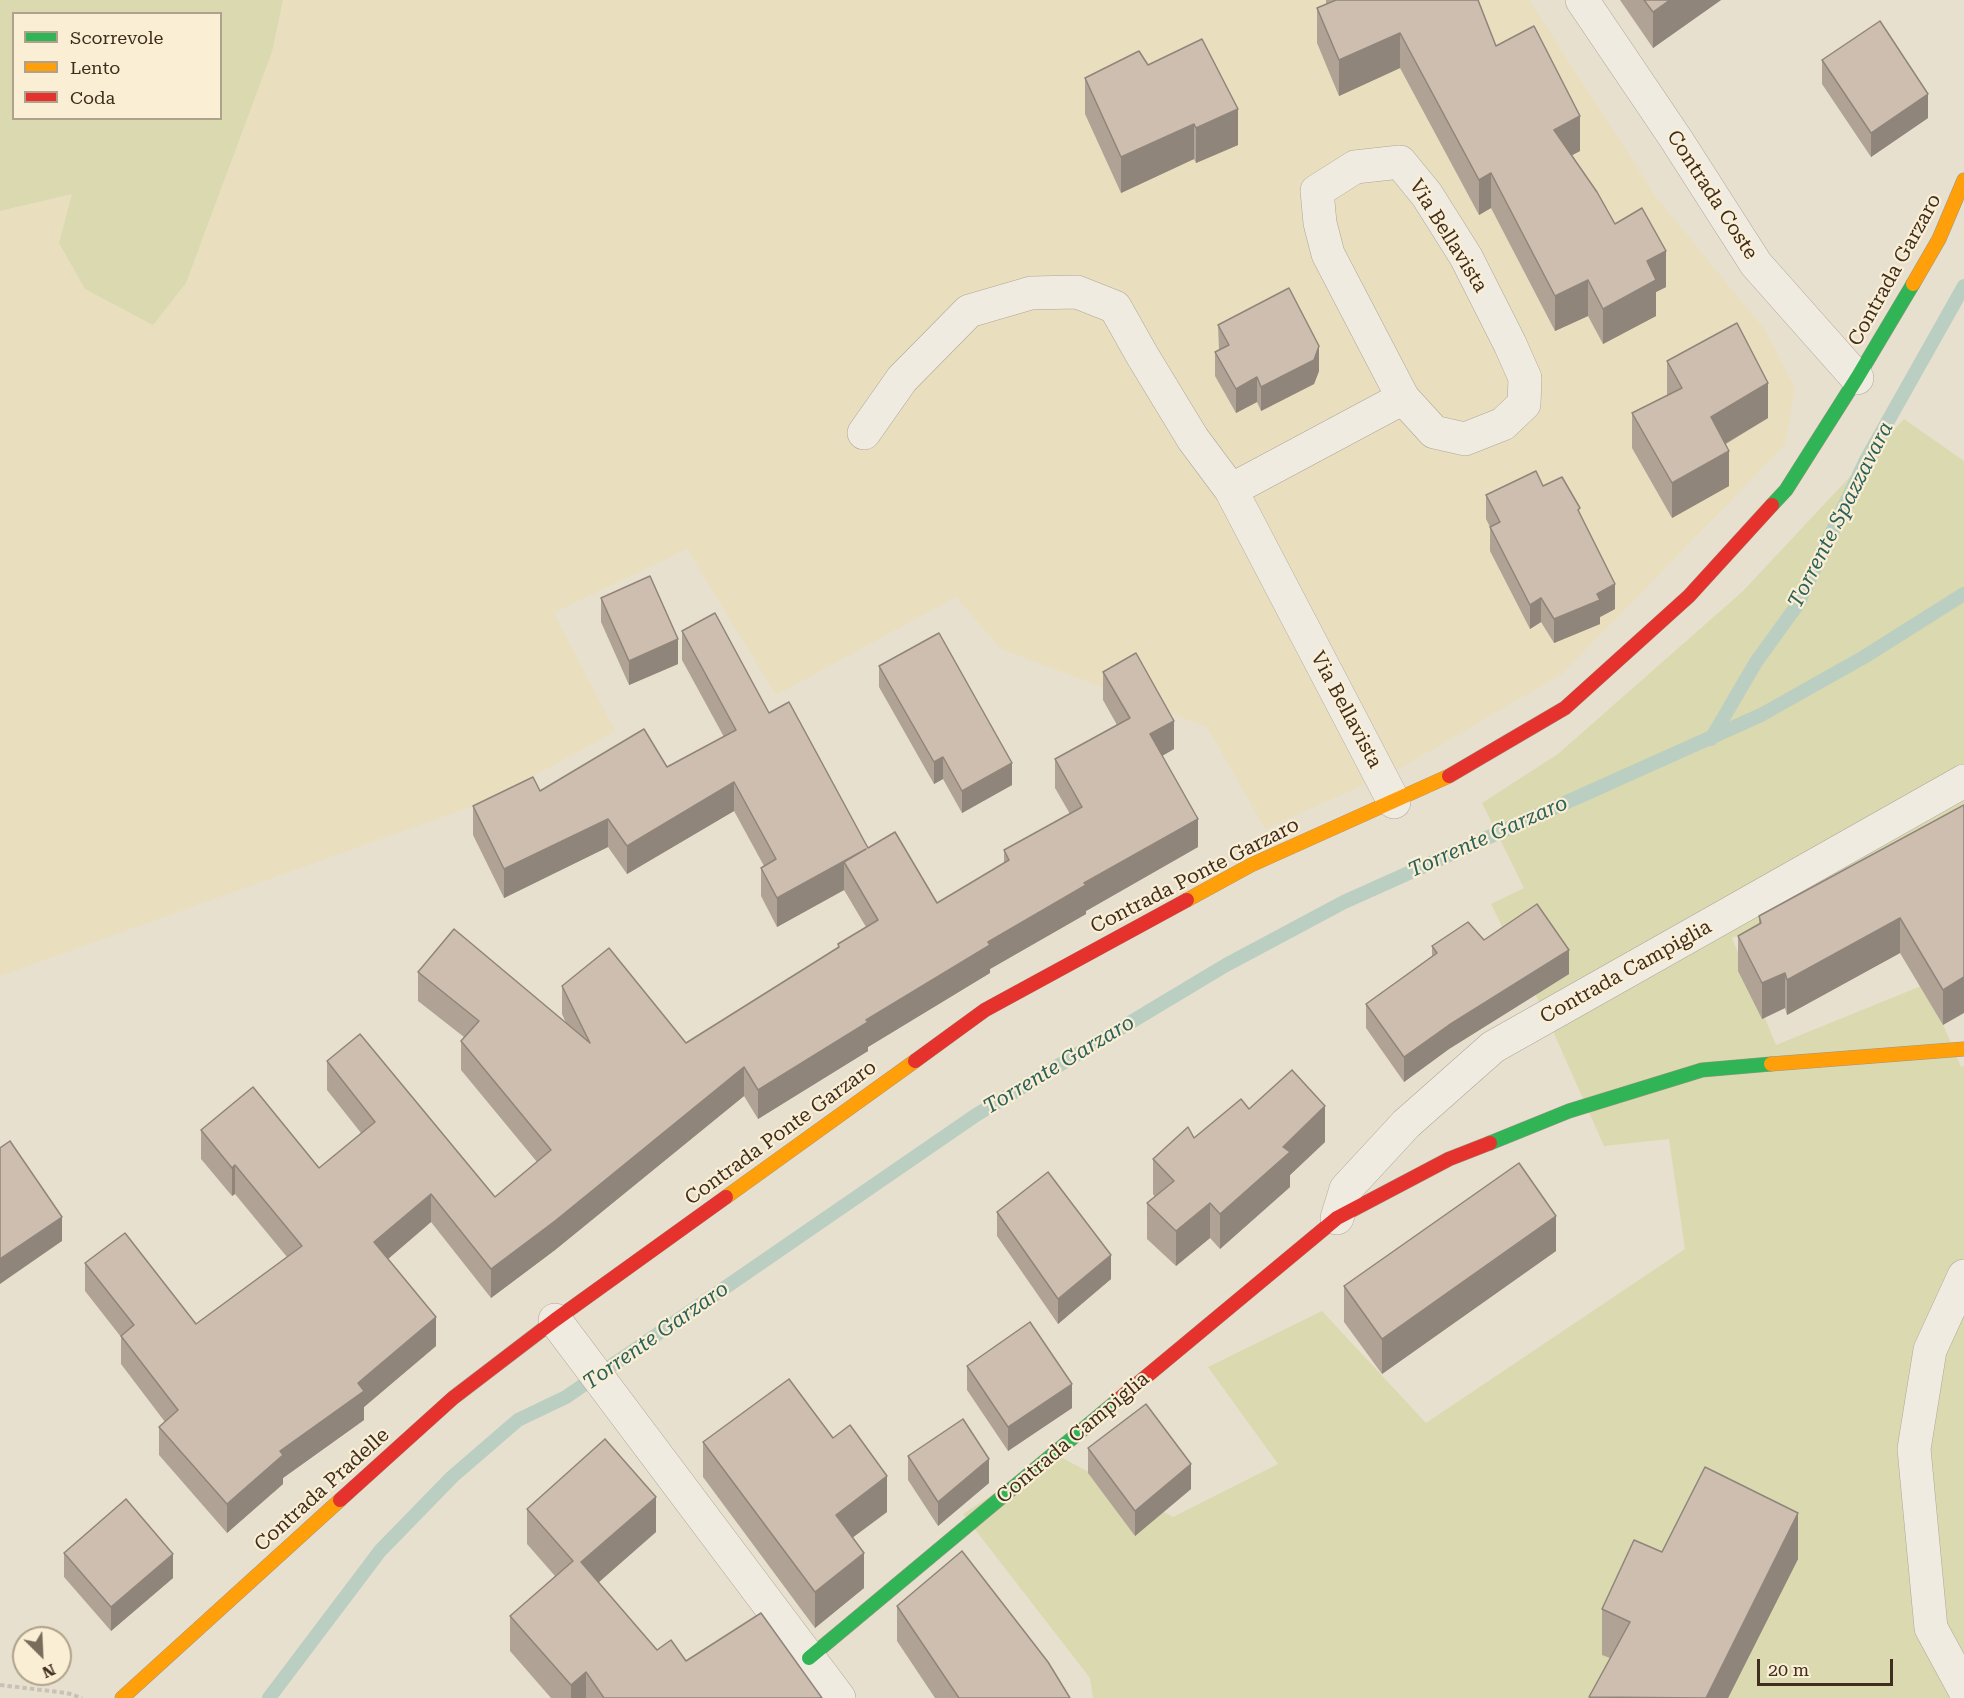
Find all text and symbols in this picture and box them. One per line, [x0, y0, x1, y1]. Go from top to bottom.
legend [12, 12, 222, 120]
text: Scorrevole [70, 27, 163, 48]
text: Lento [70, 57, 120, 78]
text: Coda [70, 87, 115, 108]
street label: Contrada Coste [1661, 126, 1763, 264]
street label: Via Bellavista [1404, 175, 1492, 297]
street label: Contrada Garzaro [1843, 190, 1947, 350]
water label: Torrente Spazzavara [1783, 418, 1899, 612]
street label: Via Bellavista [1305, 647, 1387, 773]
water label: Torrente Garzaro [1405, 791, 1571, 883]
street label: Contrada Ponte Garzaro [1087, 813, 1303, 939]
street label: Contrada Campiglia [1536, 915, 1716, 1029]
water label: Torrente Garzaro [979, 1010, 1139, 1120]
street label: Contrada Ponte Garzaro [681, 1055, 881, 1211]
water label: Torrente Garzaro [579, 1277, 733, 1395]
street label: Contrada Campiglia [992, 1367, 1154, 1509]
street label: Contrada Pradelle [250, 1423, 394, 1557]
north arrow [12, 1626, 72, 1686]
scale bar [1760, 1647, 1896, 1685]
text: 20 m [1768, 1659, 1809, 1680]
text: N [39, 1660, 58, 1682]

